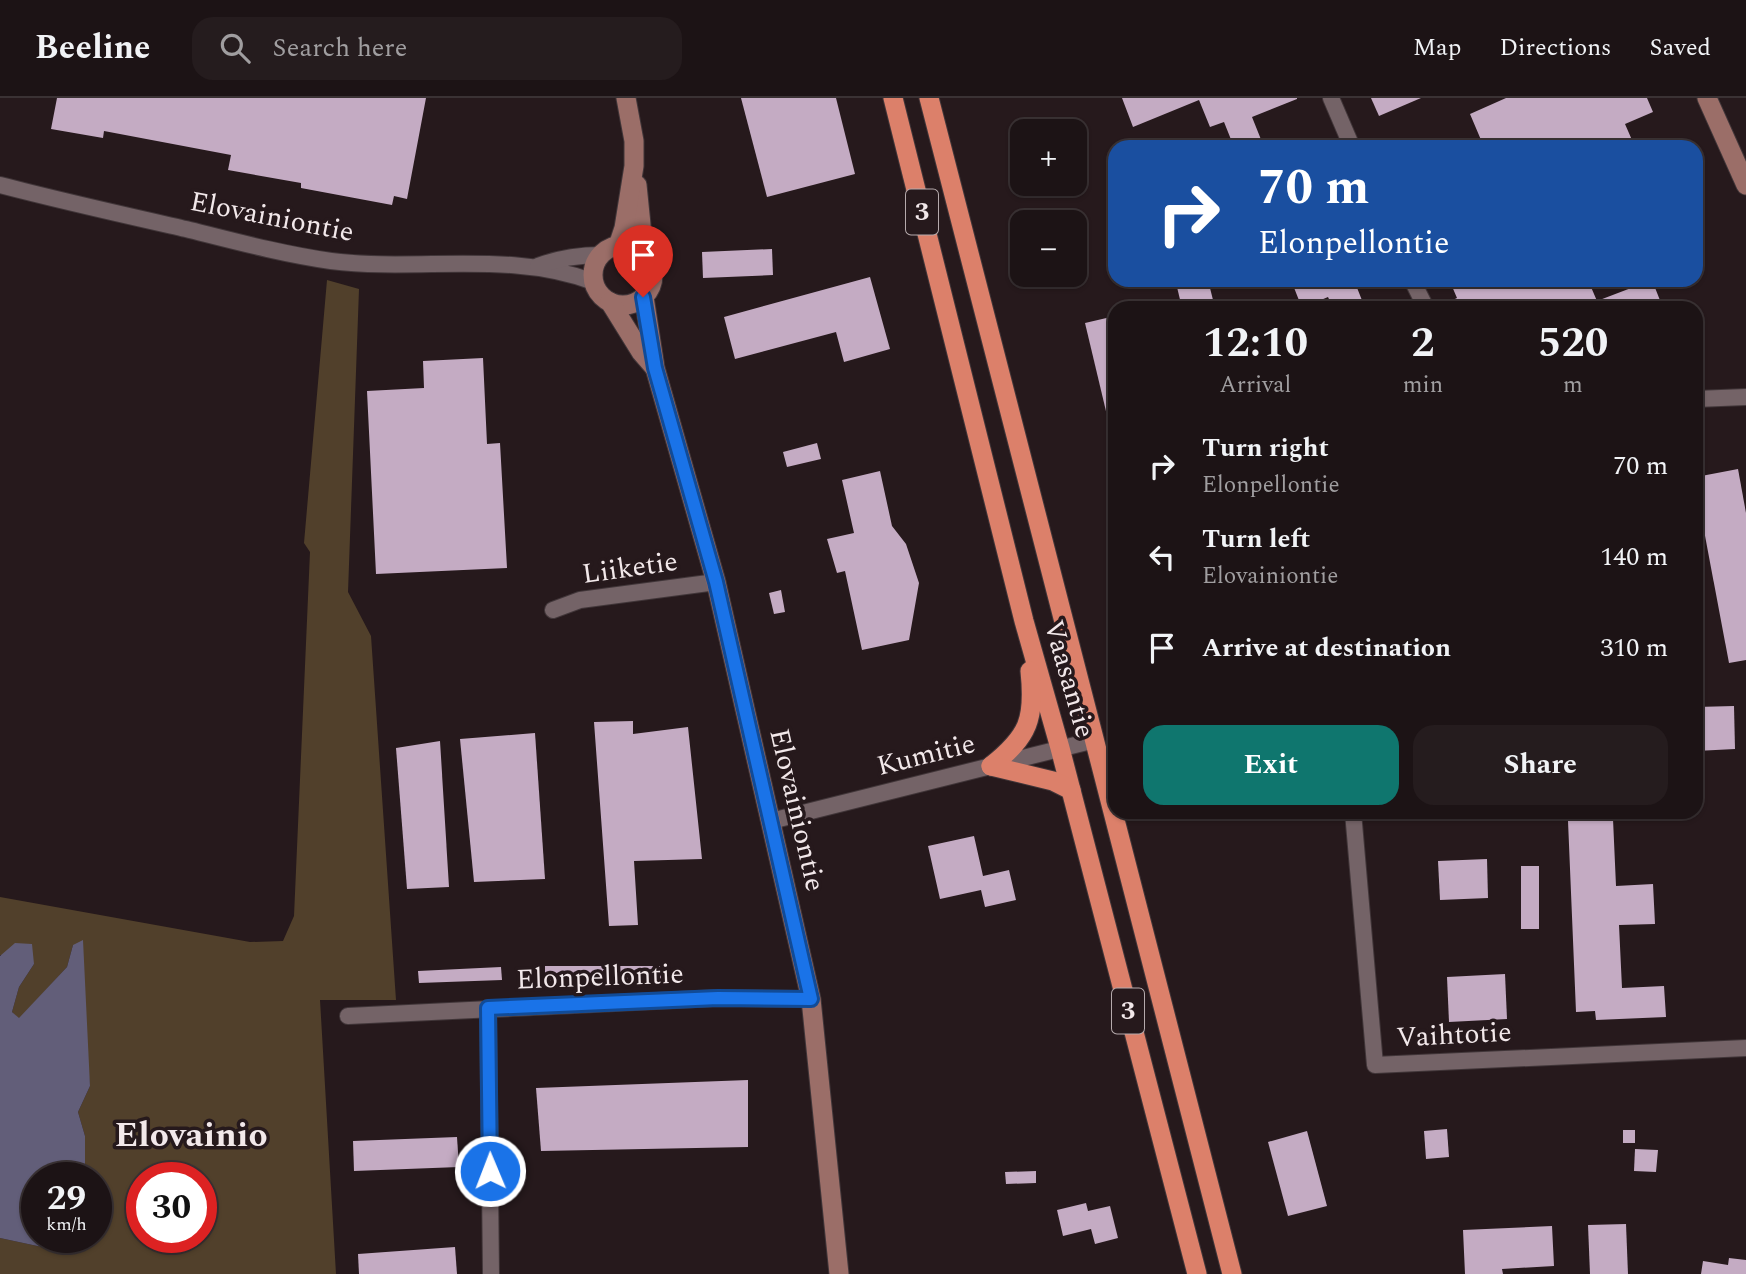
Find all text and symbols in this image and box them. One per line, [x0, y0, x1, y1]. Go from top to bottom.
search box [192, 17, 682, 80]
text: Beeline [35, 23, 150, 73]
text: Search here [272, 28, 407, 68]
icon: search [216, 29, 254, 67]
text: Map [1413, 30, 1461, 66]
text: Directions [1499, 30, 1611, 66]
text: Saved [1649, 30, 1711, 66]
map controls [1010, 119, 1087, 287]
button: + [1010, 119, 1087, 196]
text: 70 m [1258, 151, 1369, 226]
icon: right [1143, 168, 1234, 259]
street label: Elovainiontie [186, 180, 358, 254]
road number: 3 [906, 189, 938, 234]
button: − [1010, 210, 1087, 287]
text: Elonpellontie [1258, 219, 1450, 268]
pin [613, 225, 673, 297]
icon: arrive [624, 236, 662, 274]
text: 12:10 [1203, 312, 1308, 375]
text: 2 [1411, 312, 1435, 375]
text: 520 [1538, 312, 1608, 375]
text: Arrival [1220, 368, 1291, 403]
text: min [1403, 368, 1443, 403]
text: m [1563, 368, 1583, 403]
text: Turn right [1202, 428, 1329, 468]
text: 70 m [1613, 446, 1668, 486]
icon: right [1143, 447, 1181, 485]
text: Elonpellontie [1202, 468, 1340, 503]
text: Turn left [1202, 519, 1310, 559]
text: 140 m [1600, 537, 1668, 577]
icon: left [1143, 538, 1181, 576]
street label: Liiketie [579, 540, 681, 596]
text: Elovainiontie [1202, 559, 1338, 594]
street label: Vaasantie [1032, 615, 1106, 743]
text: Arrive at destination [1202, 628, 1451, 668]
text: 310 m [1600, 628, 1668, 668]
icon: arrive [1143, 629, 1181, 667]
street label: Kumitie [872, 722, 980, 788]
street label: Elovainiontie [757, 724, 837, 896]
button: Exit [1143, 725, 1399, 805]
button: Share [1413, 725, 1668, 805]
street label: Elonpellontie [516, 953, 684, 1001]
road number: 3 [1112, 988, 1144, 1034]
street label: Vaihtotie [1395, 1011, 1513, 1059]
district label: Elovainio [114, 1109, 268, 1162]
position arrow [453, 1134, 527, 1208]
speed limit sign: 30 [126, 1162, 217, 1253]
text: 29 [47, 1172, 86, 1225]
text: km/h [46, 1211, 87, 1238]

